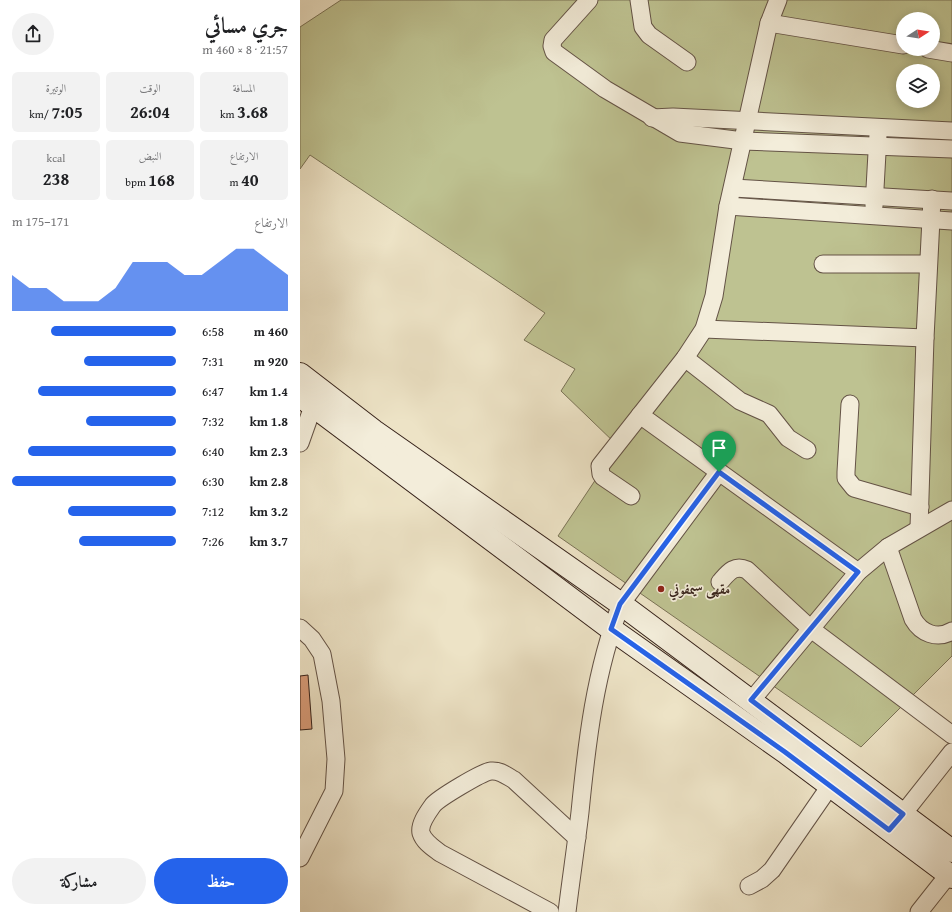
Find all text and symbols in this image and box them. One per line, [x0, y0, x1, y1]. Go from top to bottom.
text: جري مسائي [205, 9, 288, 41]
north arrow [896, 12, 940, 56]
map controls [896, 12, 940, 108]
button: share [12, 13, 54, 55]
text: 21:57 · 8 × 460 m [202, 40, 288, 59]
button: layers [896, 64, 940, 108]
text: الوتيرة [46, 80, 66, 96]
text: الوقت [139, 80, 161, 96]
text: المسافة [233, 80, 255, 96]
text: 7:05 [51, 99, 83, 124]
text: 26:04 [130, 99, 170, 124]
text: 3.68 [237, 99, 268, 124]
text: /km [29, 106, 51, 122]
text: km [220, 106, 237, 122]
text: النبض [139, 148, 161, 164]
text: الارتفاع [230, 148, 258, 164]
text: kcal [47, 150, 65, 166]
text: 238 [43, 166, 69, 191]
text: 168 [148, 167, 175, 192]
text: 40 [241, 167, 259, 192]
text: bpm [125, 174, 148, 190]
text: m [229, 174, 241, 190]
text: 171–175 m [12, 212, 69, 231]
text: الارتفاع [254, 213, 288, 232]
text: 6:58 [202, 322, 224, 341]
text: 460 m [254, 322, 288, 341]
text: 7:31 [202, 352, 224, 371]
text: 920 m [254, 352, 288, 371]
text: 6:47 [202, 382, 224, 401]
text: 1.4 km [249, 382, 288, 401]
text: 7:32 [202, 412, 224, 431]
text: 1.8 km [249, 412, 288, 431]
pin [702, 431, 736, 472]
icon: arrive [708, 437, 730, 459]
text: 6:40 [202, 442, 224, 461]
text: 2.3 km [249, 442, 288, 461]
text: 6:30 [202, 472, 224, 491]
text: 2.8 km [249, 472, 288, 491]
text: 7:12 [202, 502, 224, 521]
text: 3.2 km [249, 502, 288, 521]
text: 7:26 [202, 532, 224, 551]
text: 3.7 km [249, 532, 288, 551]
place label: مقهى سيمفوني [668, 579, 730, 601]
marker: مقهى سيمفوني [656, 584, 666, 594]
button: مشاركة [12, 858, 146, 904]
button: حفظ [154, 858, 288, 904]

